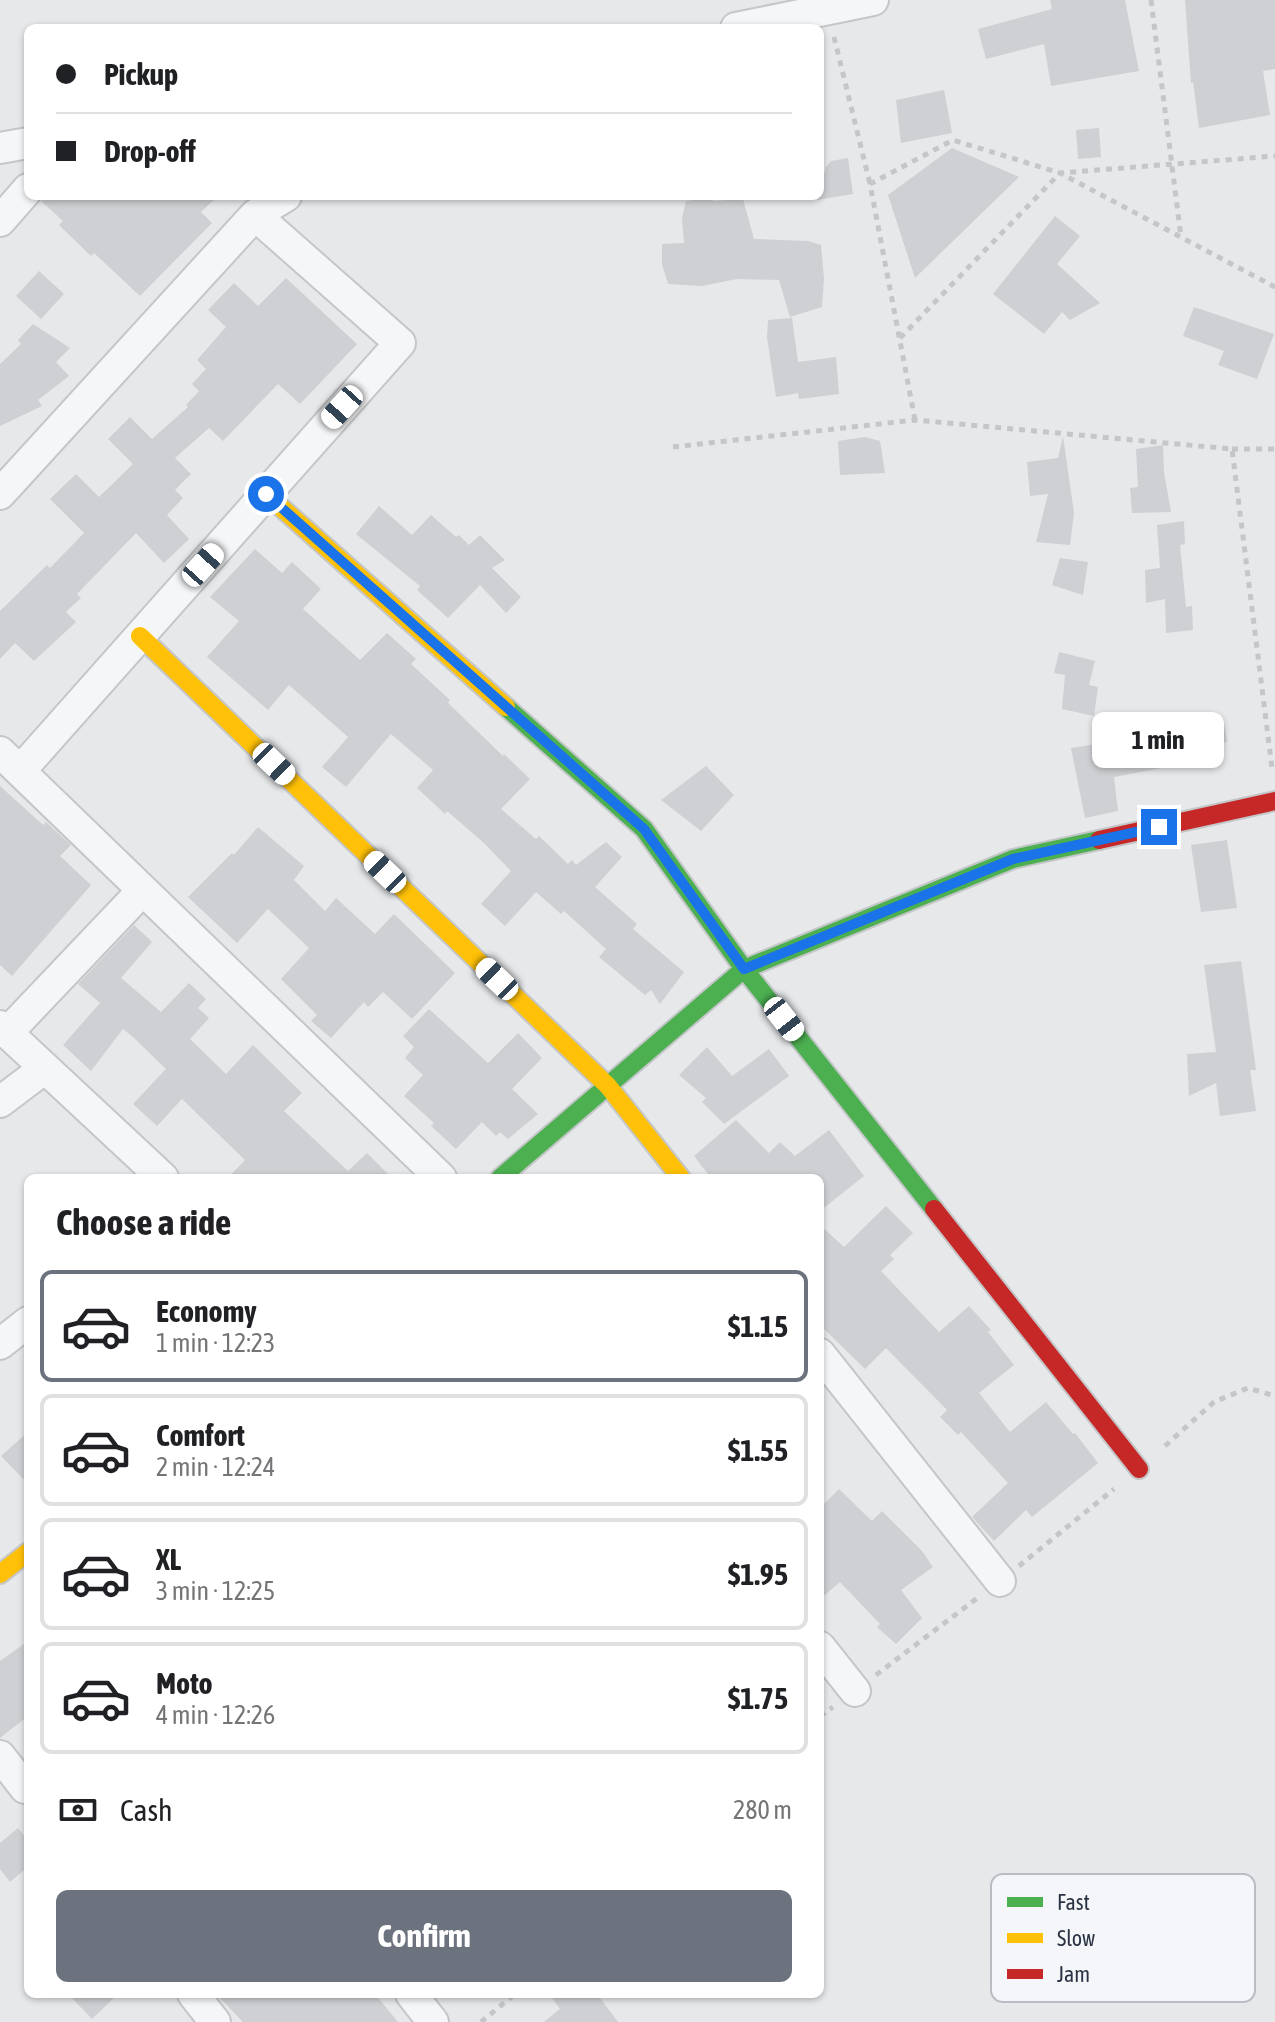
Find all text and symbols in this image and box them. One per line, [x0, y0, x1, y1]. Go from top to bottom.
text: Pickup [104, 57, 178, 91]
text: Drop-off [104, 134, 196, 168]
car [317, 381, 367, 433]
route start [248, 476, 284, 512]
car [178, 539, 228, 591]
callout: 1 min [1093, 711, 1225, 767]
text: 1 min [1131, 725, 1185, 755]
car [248, 739, 300, 789]
route end [1141, 809, 1177, 845]
car [359, 847, 411, 897]
car [471, 954, 523, 1004]
car [760, 993, 808, 1045]
text: Choose a ride [56, 1201, 231, 1243]
icon: car [60, 1290, 132, 1362]
text: Economy [156, 1294, 257, 1328]
text: $1.15 [728, 1309, 788, 1343]
text: 1 min · 12:23 [156, 1328, 275, 1358]
icon: car [60, 1414, 132, 1486]
text: Comfort [156, 1418, 245, 1452]
text: $1.55 [728, 1433, 788, 1467]
text: 2 min · 12:24 [156, 1452, 275, 1482]
icon: car [60, 1538, 132, 1610]
text: XL [156, 1542, 181, 1576]
text: $1.95 [728, 1557, 788, 1591]
text: 3 min · 12:25 [156, 1576, 275, 1606]
icon: car [60, 1662, 132, 1734]
text: Moto [156, 1666, 213, 1700]
text: $1.75 [728, 1681, 788, 1715]
text: 4 min · 12:26 [156, 1700, 275, 1730]
icon: cash [56, 1788, 100, 1832]
text: Cash [120, 1793, 173, 1827]
text: 280 m [733, 1795, 792, 1825]
legend [991, 1874, 1255, 2002]
text: Fast [1057, 1889, 1090, 1915]
button: Confirm [56, 1890, 792, 1982]
text: Slow [1057, 1925, 1095, 1951]
text: Jam [1057, 1961, 1090, 1987]

